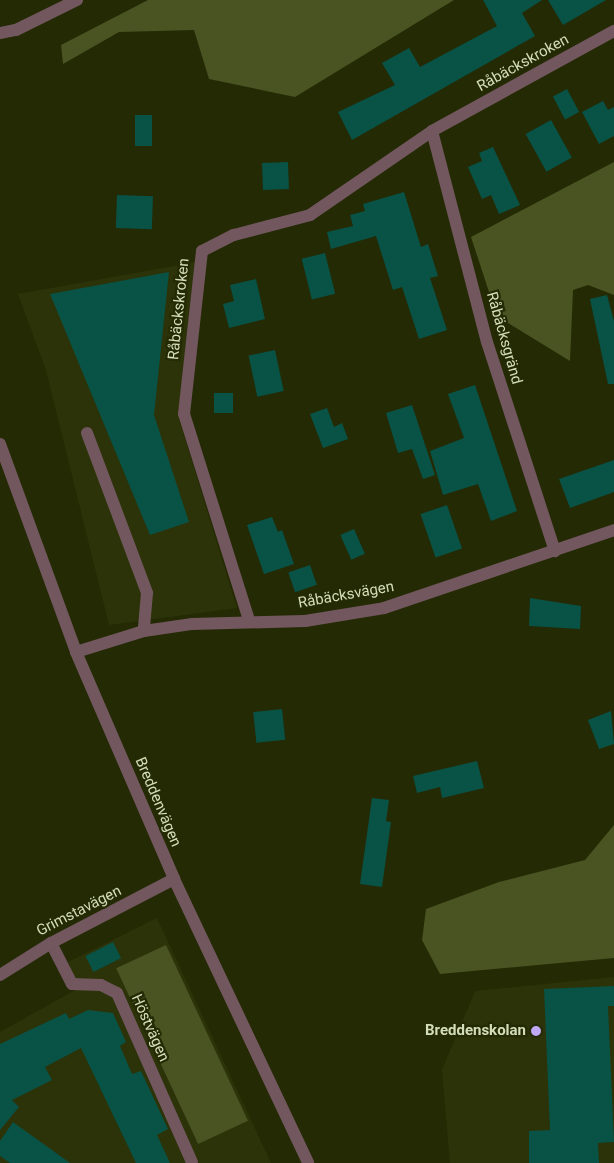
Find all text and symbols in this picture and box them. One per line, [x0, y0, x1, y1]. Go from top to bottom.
street label: Råbäckskroken [474, 30, 572, 96]
street label: Råbäckskroken [165, 257, 193, 361]
street label: Råbäcksgränd [482, 290, 526, 386]
street label: Råbäcksvägen [297, 578, 395, 612]
street label: Breddenvägen [131, 755, 185, 849]
street label: Grimstavägen [34, 882, 124, 940]
street label: Höstvägen [127, 992, 173, 1064]
place label: Breddenskolan [425, 1022, 526, 1040]
marker: Breddenskolan [530, 1025, 542, 1037]

